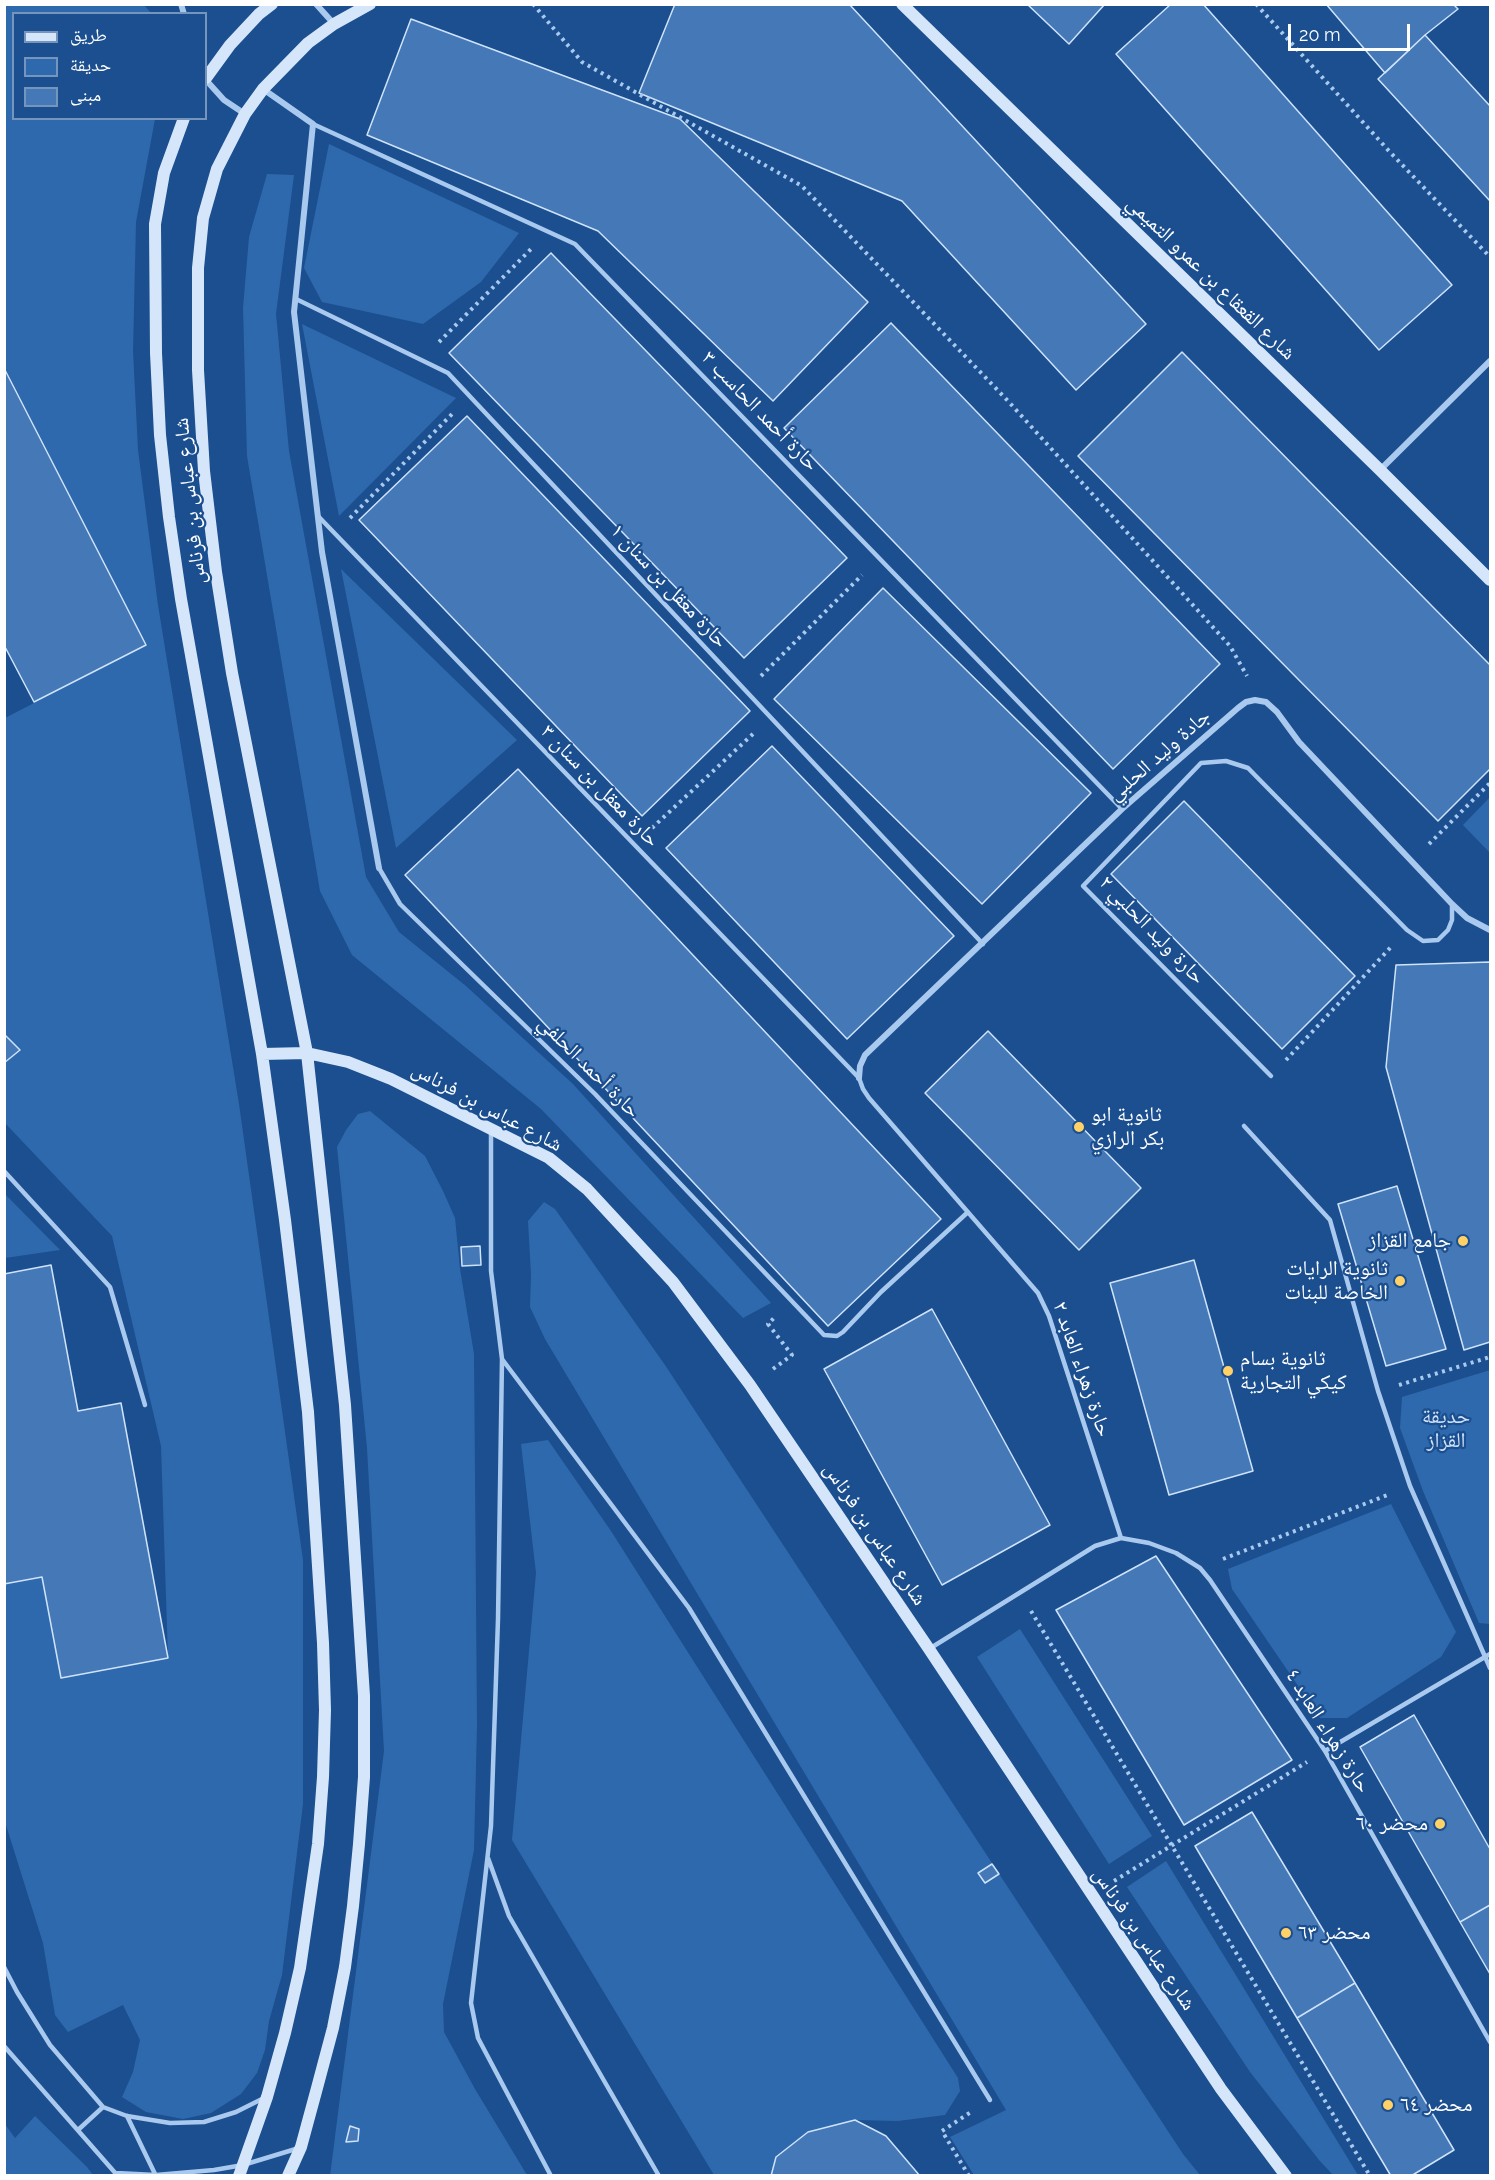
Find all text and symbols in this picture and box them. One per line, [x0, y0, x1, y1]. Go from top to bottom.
legend [12, 12, 207, 120]
scale bar [1291, 12, 1412, 50]
text: طريق [70, 24, 107, 45]
text: 20 m [1299, 24, 1341, 45]
text: حديقة [70, 54, 111, 75]
text: مبنى [70, 84, 101, 105]
street label: شارع القعقاع بن عمرو التميمي [1121, 191, 1301, 365]
street label: حارة أحمد الحاسب ٣ [696, 346, 824, 476]
street label: شارع عباس بن فرناس [169, 417, 211, 585]
street label: حارة معقل بن سنان ١ [605, 519, 733, 653]
street label: جادة وليد الحلبي [1103, 704, 1215, 806]
street label: حارة معقل بن سنان ٣ [535, 719, 665, 853]
street label: حارة وليد الحلبي ٢ [1094, 870, 1210, 990]
street label: حارة أحمد الحلفي [533, 1011, 645, 1123]
street label: شارع عباس بن فرناس [407, 1057, 567, 1157]
place label: ثانوية ابو بكر الرازي [1091, 1102, 1164, 1152]
marker: ثانوية ابو بكر الرازي [1072, 1120, 1086, 1134]
place label: جامع القزاز [1368, 1228, 1451, 1254]
marker: جامع القزاز [1456, 1234, 1470, 1248]
place label: ثانوية الرايات الخاصة للبنات [1285, 1256, 1388, 1306]
marker: ثانوية الرايات الخاصة للبنات [1393, 1274, 1407, 1288]
street label: حارة زهراء العابد ٢ [1047, 1298, 1117, 1440]
place label: ثانوية بسام كيكي التجارية [1240, 1346, 1347, 1396]
marker: ثانوية بسام كيكي التجارية [1221, 1364, 1235, 1378]
park label: حديقة القزاز [1422, 1404, 1470, 1454]
street label: شارع عباس بن فرناس [818, 1458, 932, 1610]
street label: حارة زهراء العابد ٤ [1280, 1664, 1376, 1798]
place label: محضر ٦٠ [1355, 1811, 1428, 1837]
marker: محضر ٦٠ [1433, 1817, 1447, 1831]
street label: شارع عباس بن فرناس [1087, 1863, 1201, 2015]
place label: محضر ٦٣ [1298, 1920, 1371, 1946]
marker: محضر ٦٣ [1279, 1926, 1293, 1940]
place label: محضر ٦٤ [1400, 2092, 1473, 2118]
marker: محضر ٦٤ [1381, 2098, 1395, 2112]

